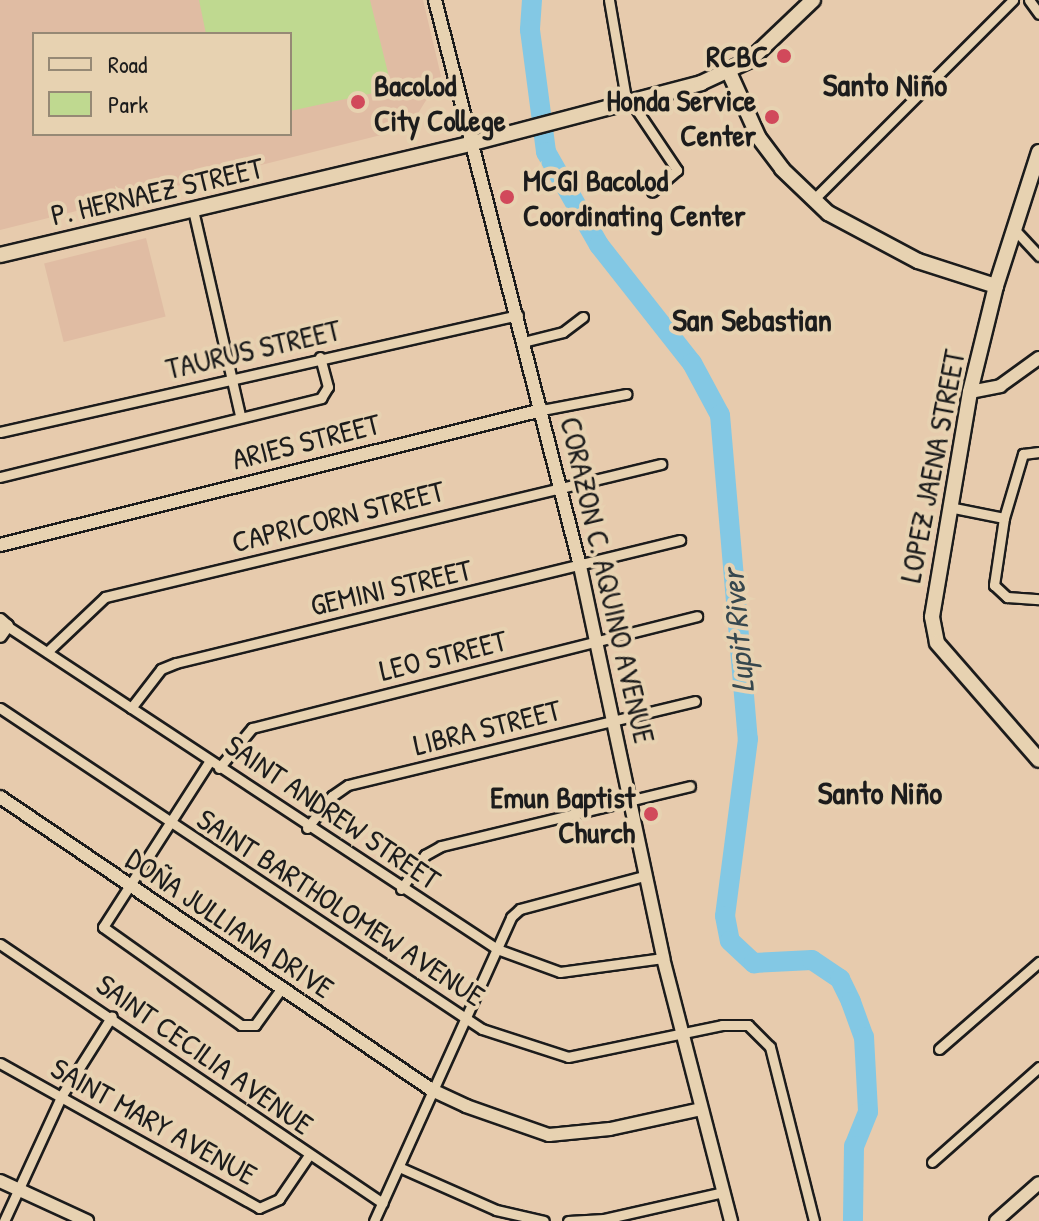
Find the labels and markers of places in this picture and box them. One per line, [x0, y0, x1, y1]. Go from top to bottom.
place label: RCBC [706, 38, 768, 74]
marker: RCBC [775, 47, 793, 65]
place label: Bacolod City College [374, 67, 506, 138]
place label: Honda Service Center [606, 82, 756, 152]
marker: Bacolod City College [349, 93, 367, 111]
marker: Honda Service Center [763, 108, 781, 126]
place label: MCGI Bacolod Coordinating Center [523, 162, 746, 232]
marker: MCGI Bacolod Coordinating Center [498, 188, 516, 206]
place label: Emun Baptist Church [490, 779, 635, 850]
marker: Emun Baptist Church [642, 805, 660, 823]

